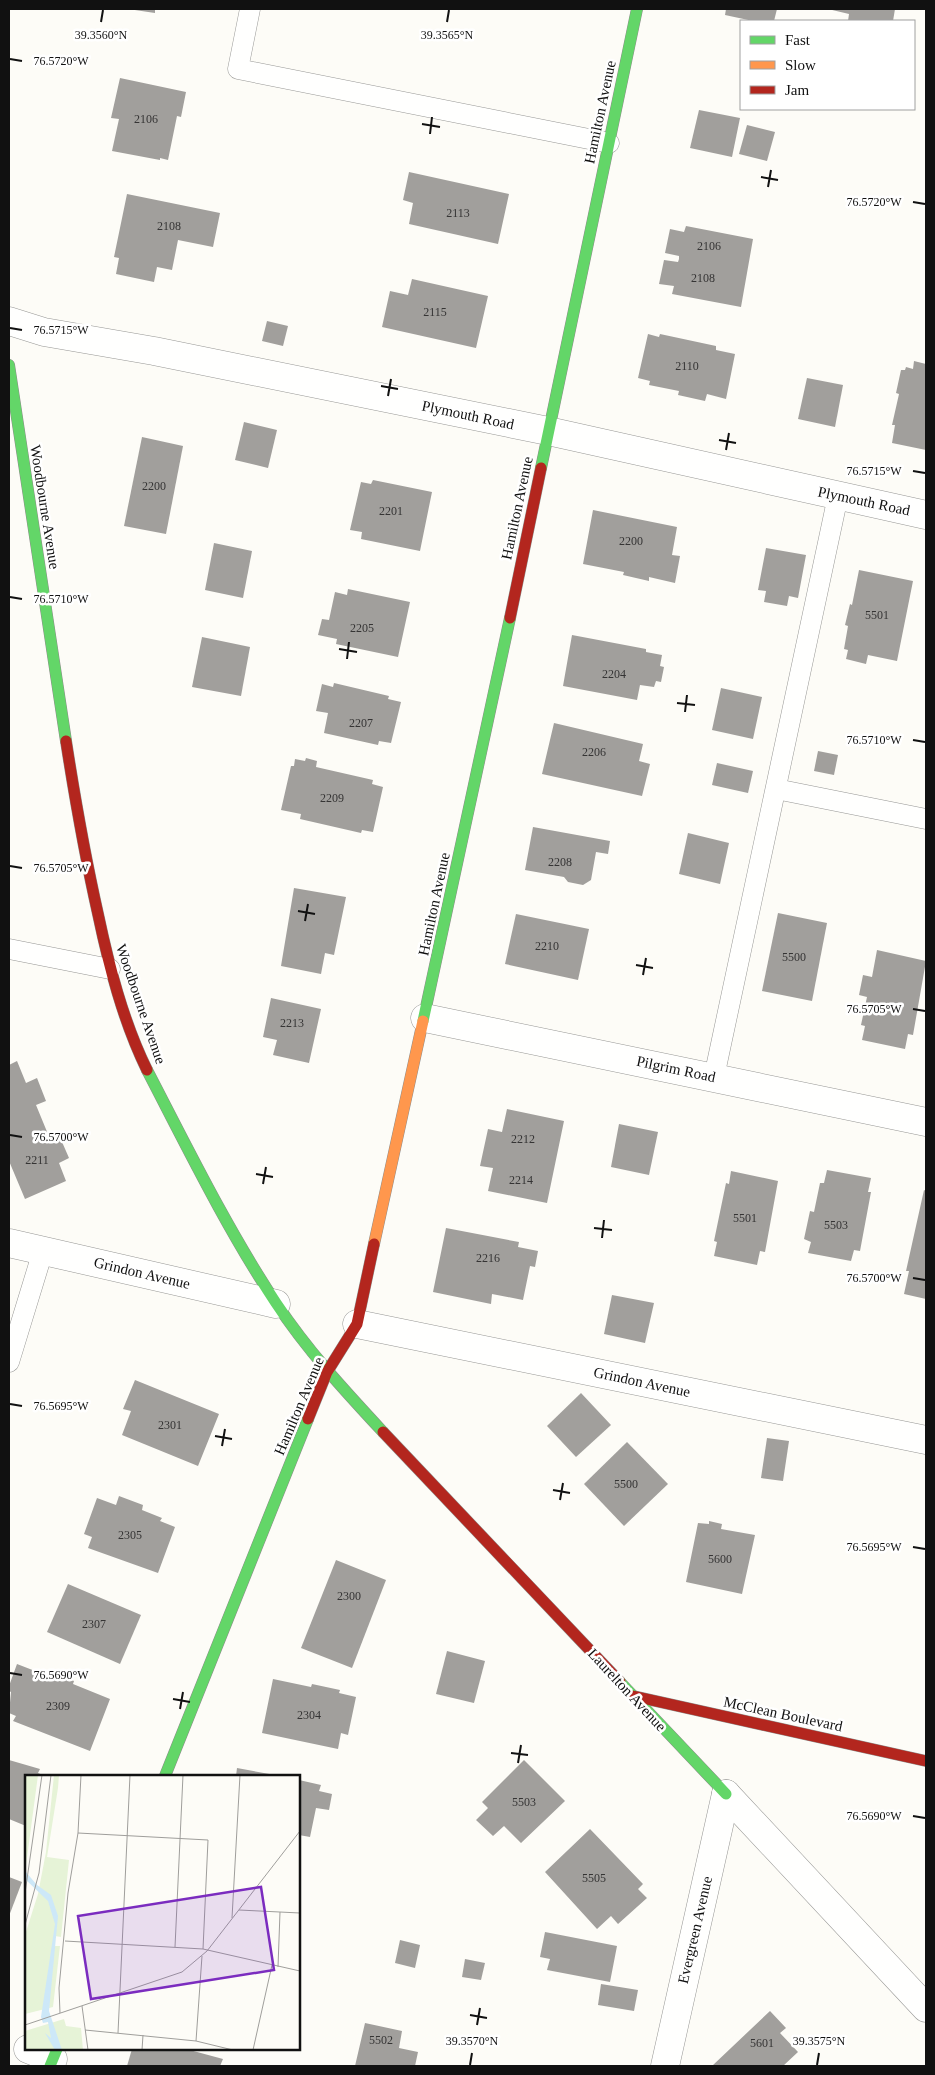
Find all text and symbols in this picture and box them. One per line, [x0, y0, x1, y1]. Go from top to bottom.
legend [740, 20, 915, 110]
text: 39.3560°N [75, 28, 128, 42]
text: 39.3565°N [421, 28, 474, 42]
text: Fast [785, 32, 811, 48]
text: 76.5720°W [33, 54, 89, 68]
text: Slow [785, 57, 816, 73]
street label: Hamilton Avenue [581, 59, 619, 165]
text: Jam [785, 82, 809, 98]
house number: 2106 [134, 112, 158, 126]
text: 76.5720°W [846, 195, 902, 209]
house number: 2113 [446, 206, 470, 220]
house number: 2108 [157, 219, 181, 233]
house number: 2106 [697, 239, 721, 253]
house number: 2108 [691, 271, 715, 285]
house number: 2115 [423, 305, 447, 319]
text: 76.5715°W [33, 323, 89, 337]
house number: 2110 [675, 359, 699, 373]
street label: Plymouth Road [420, 397, 516, 433]
street label: Woodbourne Avenue [27, 444, 63, 571]
street label: Hamilton Avenue [498, 455, 536, 561]
text: 76.5715°W [846, 464, 902, 478]
house number: 2200 [142, 479, 166, 493]
street label: Plymouth Road [816, 483, 912, 519]
house number: 2201 [379, 504, 403, 518]
house number: 2200 [619, 534, 643, 548]
text: 76.5710°W [33, 592, 89, 606]
house number: 5501 [865, 608, 889, 622]
house number: 2205 [350, 621, 374, 635]
house number: 2204 [602, 667, 626, 681]
house number: 2207 [349, 716, 373, 730]
text: 76.5710°W [846, 733, 902, 747]
house number: 2206 [582, 745, 606, 759]
house number: 2209 [320, 791, 344, 805]
street label: Hamilton Avenue [415, 851, 453, 957]
house number: 2208 [548, 855, 572, 869]
text: 76.5705°W [33, 861, 89, 875]
house number: 2210 [535, 939, 559, 953]
street label: Woodbourne Avenue [113, 942, 169, 1066]
house number: 5500 [782, 950, 806, 964]
text: 76.5705°W [846, 1002, 902, 1016]
house number: 2213 [280, 1016, 304, 1030]
street label: Pilgrim Road [635, 1053, 717, 1085]
text: 76.5700°W [33, 1130, 89, 1144]
house number: 2212 [511, 1132, 535, 1146]
house number: 2211 [25, 1153, 49, 1167]
house number: 2214 [509, 1173, 533, 1187]
house number: 5501 [733, 1211, 757, 1225]
house number: 5503 [824, 1218, 848, 1232]
house number: 2216 [476, 1251, 500, 1265]
street label: Grindon Avenue [92, 1254, 192, 1292]
text: 76.5700°W [846, 1271, 902, 1285]
street label: Hamilton Avenue [271, 1354, 327, 1458]
street label: Grindon Avenue [592, 1364, 692, 1400]
text: 76.5695°W [33, 1399, 89, 1413]
house number: 2301 [158, 1418, 182, 1432]
house number: 5500 [614, 1477, 638, 1491]
house number: 2305 [118, 1528, 142, 1542]
text: 76.5695°W [846, 1540, 902, 1554]
house number: 5600 [708, 1552, 732, 1566]
house number: 2300 [337, 1589, 361, 1603]
house number: 2307 [82, 1617, 106, 1631]
street label: Laurelton Avenue [585, 1646, 669, 1735]
text: 76.5690°W [33, 1668, 89, 1682]
street label: McClean Boulevard [722, 1694, 844, 1735]
house number: 2309 [46, 1699, 70, 1713]
house number: 2304 [297, 1708, 321, 1722]
inset map [25, 1775, 300, 2050]
house number: 5503 [512, 1795, 536, 1809]
text: 76.5690°W [846, 1809, 902, 1823]
house number: 5505 [582, 1871, 606, 1885]
street label: Evergreen Avenue [675, 1874, 715, 1985]
house number: 5502 [369, 2033, 393, 2047]
text: 39.3570°N [446, 2034, 499, 2048]
text: 39.3575°N [793, 2034, 846, 2048]
house number: 5601 [750, 2036, 774, 2050]

